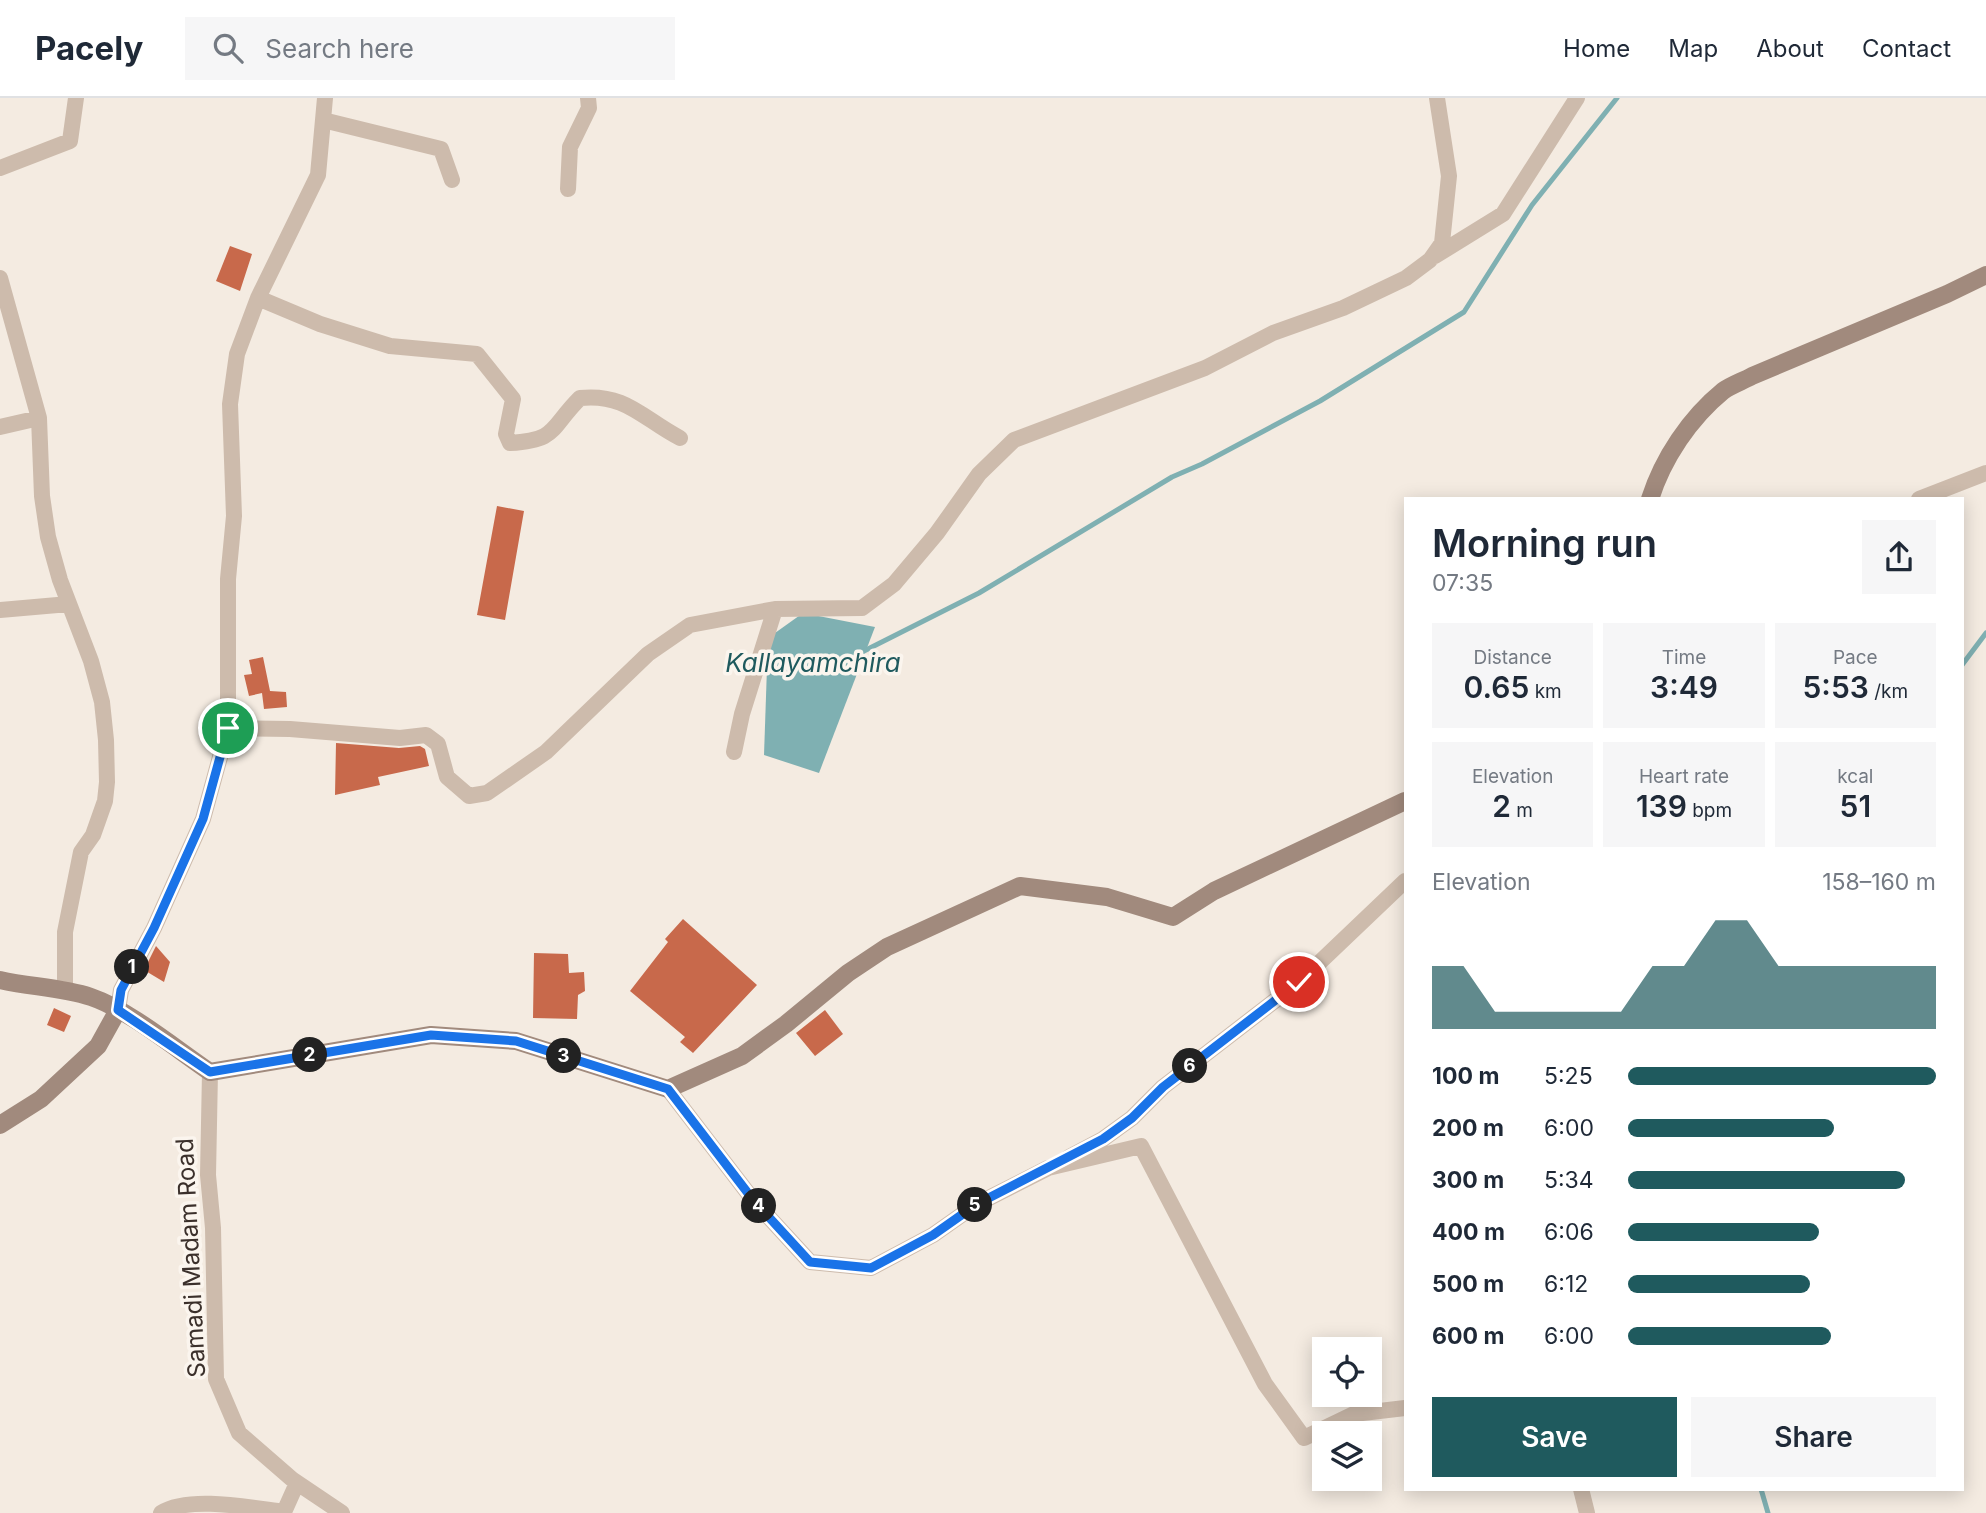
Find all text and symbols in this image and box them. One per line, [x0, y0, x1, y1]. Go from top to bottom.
search box [185, 17, 675, 80]
text: Pacely [35, 28, 143, 68]
icon: search [209, 29, 247, 67]
text: Search here [265, 33, 414, 64]
text: Home [1563, 34, 1630, 63]
text: Map [1668, 34, 1718, 63]
text: About [1756, 34, 1824, 63]
text: Contact [1862, 34, 1951, 63]
text: Morning run [1432, 520, 1657, 566]
button: share [1862, 520, 1936, 594]
text: 07:35 [1432, 569, 1493, 597]
text: Distance [1473, 646, 1552, 669]
text: Time [1662, 646, 1706, 669]
text: Pace [1833, 646, 1878, 669]
water label: Kallayamchira [725, 647, 901, 678]
text: 0.65 [1464, 669, 1529, 705]
text: 3:49 [1650, 669, 1718, 705]
text: 5:53 [1802, 669, 1869, 705]
text: km [1529, 680, 1562, 703]
text: /km [1869, 680, 1908, 703]
pin [198, 698, 258, 758]
icon: arrive [209, 709, 247, 747]
text: Elevation [1472, 765, 1553, 788]
text: Heart rate [1639, 765, 1729, 788]
text: kcal [1837, 765, 1873, 788]
text: 2 [1492, 788, 1511, 824]
text: 139 [1636, 788, 1687, 824]
text: 51 [1840, 788, 1871, 824]
text: m [1511, 799, 1533, 822]
text: bpm [1687, 799, 1732, 822]
text: Elevation [1432, 868, 1531, 896]
text: 158–160 m [1822, 868, 1936, 896]
pin: 1 [114, 950, 150, 984]
pin [1269, 952, 1329, 1012]
text: 1 [127, 955, 136, 978]
icon: check [1280, 963, 1318, 1001]
pin: 2 [292, 1038, 328, 1072]
pin: 3 [546, 1038, 582, 1074]
text: 2 [304, 1043, 315, 1066]
text: 3 [557, 1044, 570, 1067]
pin: 6 [1172, 1048, 1208, 1084]
text: 6 [1183, 1054, 1196, 1077]
text: 100 m [1432, 1062, 1499, 1090]
text: 5:25 [1544, 1062, 1593, 1090]
text: 200 m [1432, 1114, 1504, 1142]
text: 6:00 [1544, 1114, 1594, 1142]
street label: Samadi Madam Road [170, 1138, 211, 1378]
text: 300 m [1432, 1166, 1504, 1194]
text: 5:34 [1544, 1166, 1594, 1194]
pin: 4 [742, 1188, 776, 1224]
pin: 5 [958, 1188, 992, 1222]
text: 5 [968, 1193, 981, 1216]
text: 4 [752, 1194, 765, 1217]
text: 400 m [1432, 1218, 1505, 1246]
text: 6:06 [1544, 1218, 1594, 1246]
text: 500 m [1432, 1270, 1504, 1298]
text: 6:12 [1544, 1270, 1588, 1298]
text: 600 m [1432, 1322, 1504, 1350]
text: 6:00 [1544, 1322, 1594, 1350]
map controls [1312, 1337, 1382, 1491]
button: locate [1312, 1337, 1382, 1407]
button: Save [1432, 1397, 1677, 1477]
button: Share [1691, 1397, 1936, 1477]
button: layers [1312, 1421, 1382, 1491]

